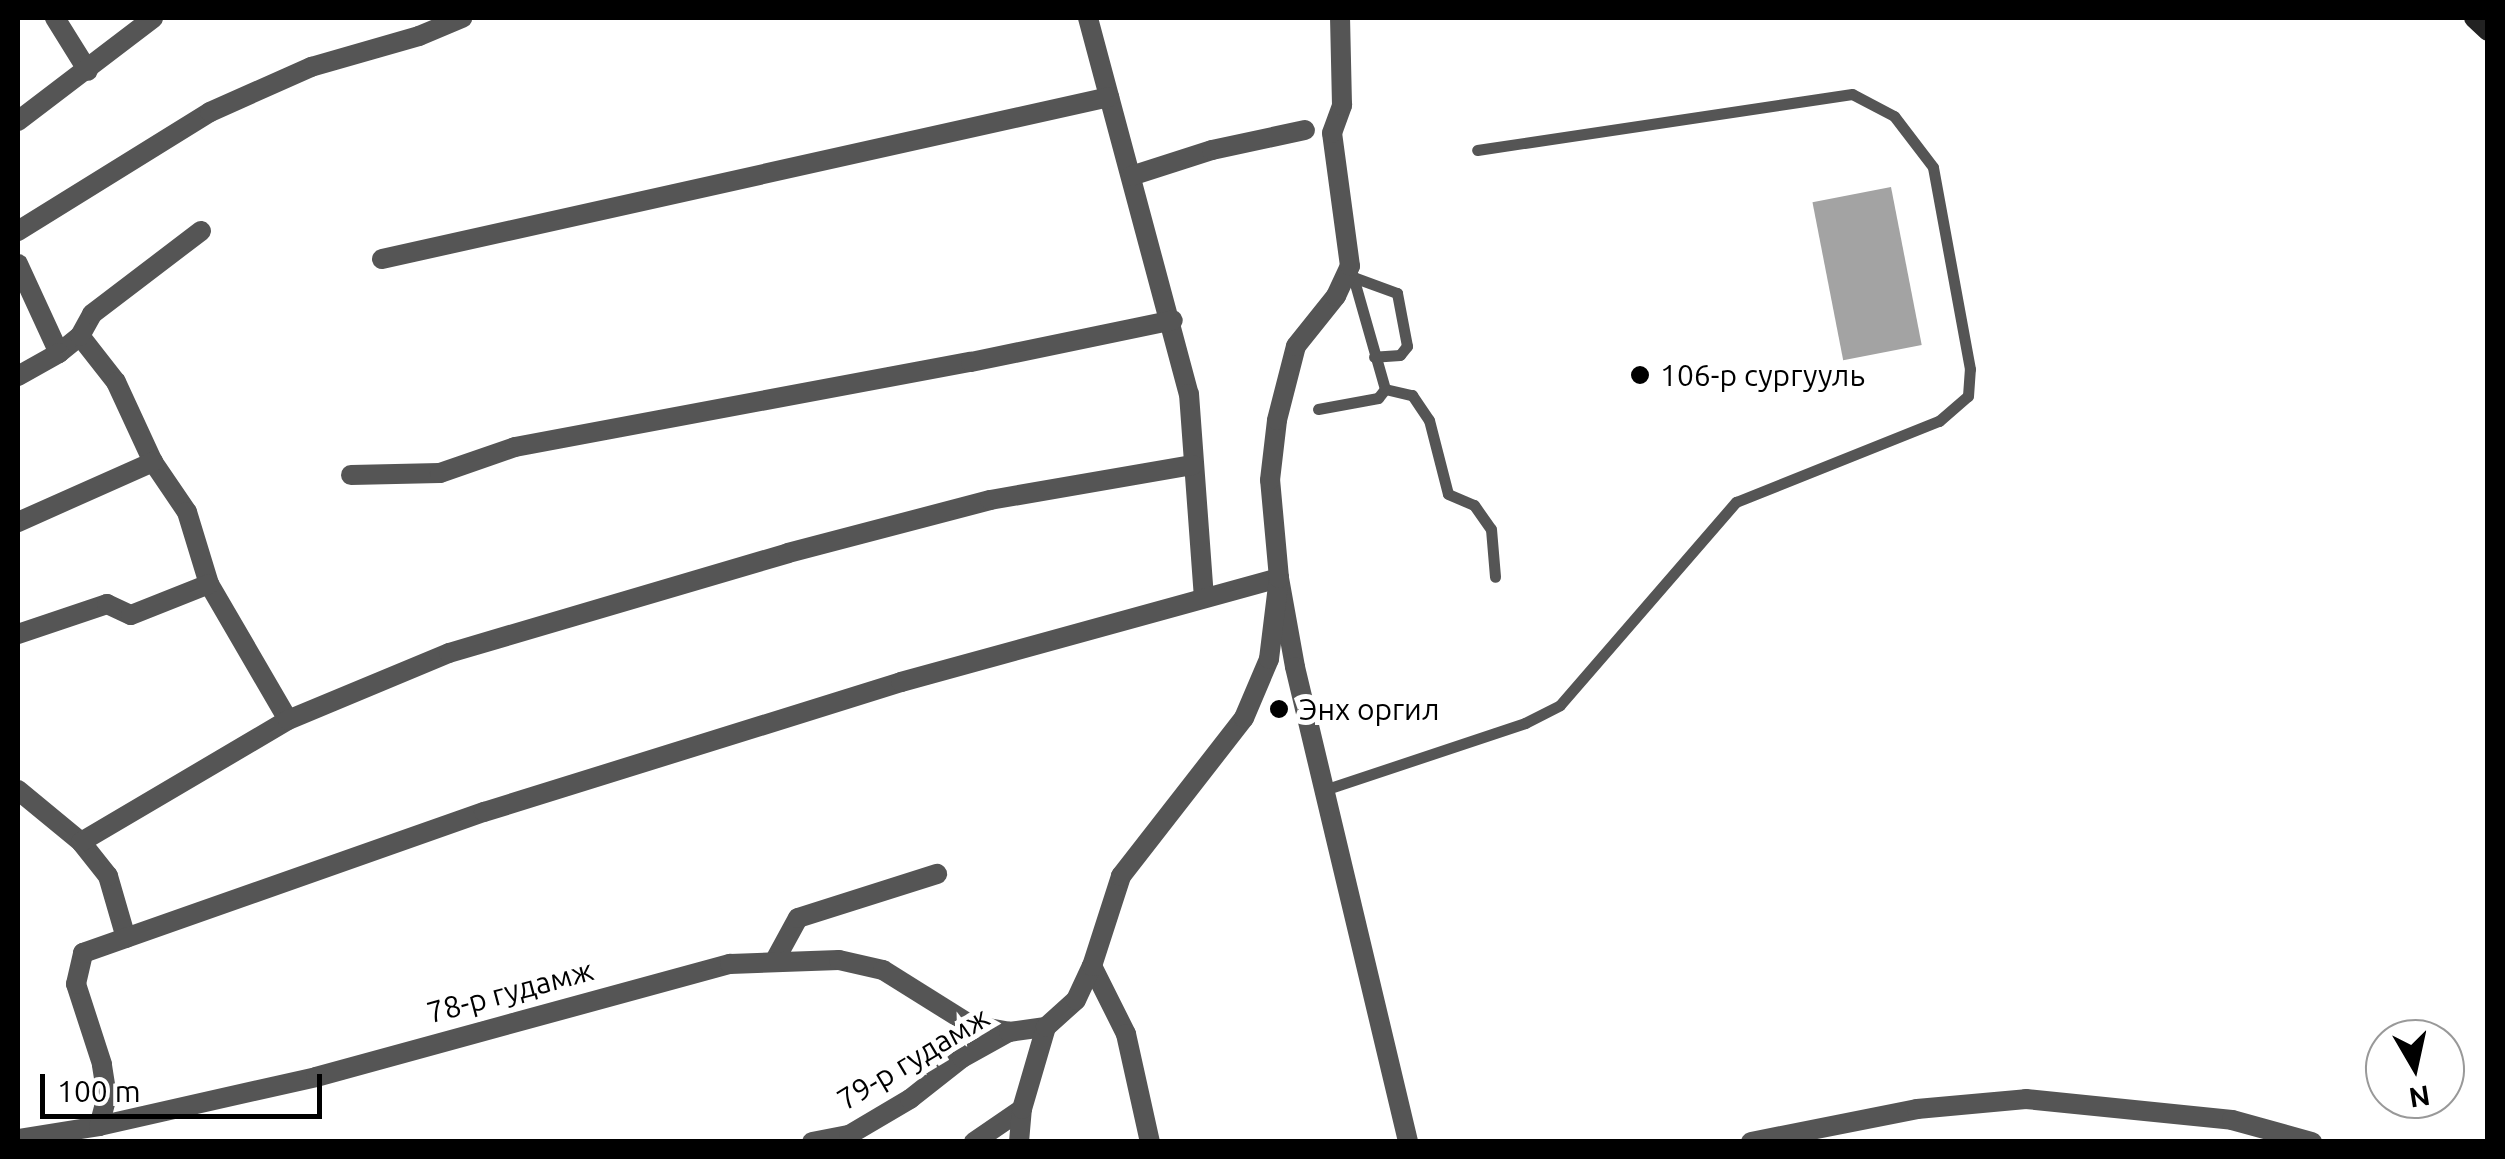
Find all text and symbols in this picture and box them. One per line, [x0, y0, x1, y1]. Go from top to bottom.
place label: 106-р сургууль [1660, 357, 1865, 393]
marker: 106-р сургууль [1629, 364, 1651, 386]
place label: Энх оргил [1299, 691, 1439, 727]
marker: Энх оргил [1268, 698, 1290, 720]
street label: 78-р гудамж [423, 952, 597, 1030]
street label: 79-р гудамж [831, 999, 995, 1117]
north arrow [2365, 1019, 2465, 1119]
scale bar [45, 1054, 328, 1116]
text: 100 m [57, 1074, 141, 1108]
text: N [2407, 1080, 2432, 1114]

